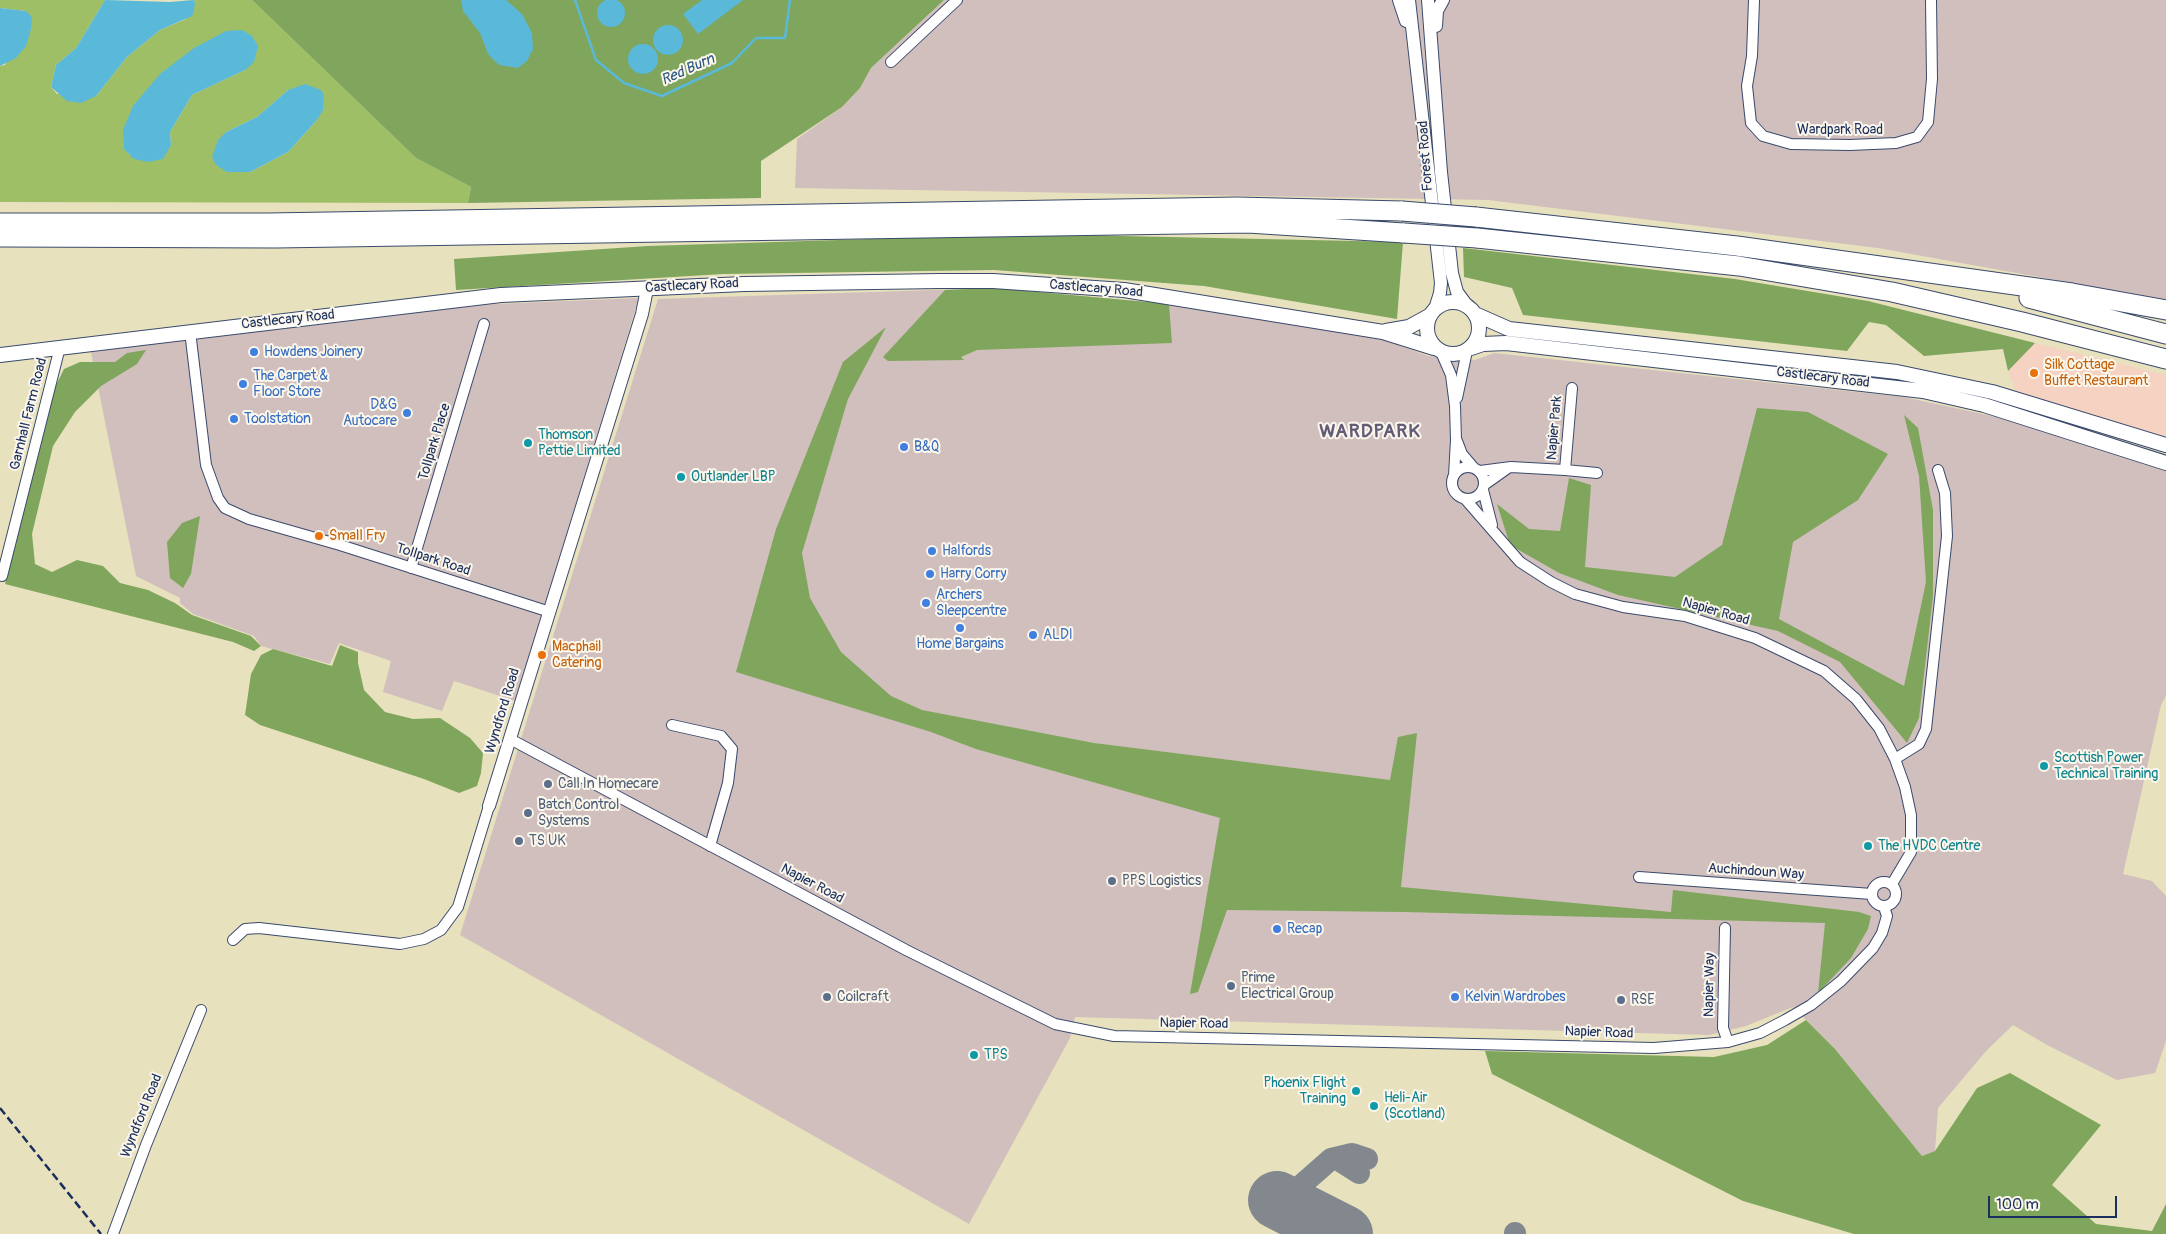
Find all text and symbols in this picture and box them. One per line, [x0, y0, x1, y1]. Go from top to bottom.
water label: Red Burn [659, 50, 717, 90]
street label: Forest Road [1415, 120, 1437, 192]
street label: Wardpark Road [1797, 122, 1883, 138]
street label: Castlecary Road [645, 275, 739, 297]
street label: Castlecary Road [1048, 277, 1144, 301]
street label: Castlecary Road [240, 307, 336, 333]
place label: Howdens Joinery [264, 344, 363, 360]
marker: Howdens Joinery [248, 346, 260, 358]
street label: Garnhall Farm Road [7, 356, 51, 472]
place label: Silk Cottage Buffet Restaurant [2044, 357, 2148, 390]
street label: Castlecary Road [1775, 364, 1871, 392]
marker: Silk Cottage Buffet Restaurant [2028, 367, 2040, 379]
place label: The Carpet & Floor Store [253, 368, 328, 401]
marker: The Carpet & Floor Store [237, 378, 249, 390]
street label: Napier Park [1544, 395, 1566, 461]
place label: D&G Autocare [343, 397, 397, 430]
street label: Tollpark Place [415, 401, 455, 483]
marker: D&G Autocare [401, 407, 413, 419]
place label: Toolstation [244, 411, 311, 427]
marker: Toolstation [228, 413, 240, 425]
district label: WARDPARK [1318, 421, 1422, 443]
place label: Thomson Pettie Limited [538, 427, 621, 460]
marker: Thomson Pettie Limited [522, 437, 534, 449]
place label: B&Q [914, 439, 939, 455]
marker: B&Q [898, 441, 910, 453]
place label: Outlander LBP [691, 469, 775, 485]
marker: Outlander LBP [675, 471, 687, 483]
place label: Small Fry [329, 528, 385, 544]
marker: Small Fry [313, 530, 325, 542]
street label: Tollpark Road [394, 540, 472, 580]
place label: Halfords [942, 543, 991, 559]
marker: Halfords [926, 545, 938, 557]
place label: Harry Corry [940, 566, 1007, 582]
marker: Harry Corry [924, 568, 936, 580]
place label: Archers Sleepcentre [936, 587, 1007, 620]
street label: Napier Road [1681, 594, 1751, 630]
marker: Archers Sleepcentre [920, 597, 932, 609]
marker: Home Bargains [954, 622, 966, 634]
place label: ALDI [1043, 627, 1073, 643]
marker: ALDI [1027, 629, 1039, 641]
place label: Home Bargains [916, 636, 1004, 652]
place label: Macphail Catering [552, 639, 602, 672]
marker: Macphail Catering [536, 649, 548, 661]
street label: Wyndford Road [482, 666, 524, 756]
place label: Scottish Power Technical Training [2054, 750, 2158, 782]
marker: Scottish Power Technical Training [2038, 760, 2050, 772]
place label: Call In Homecare [558, 776, 658, 792]
marker: Call In Homecare [542, 778, 554, 790]
place label: Batch Control Systems [538, 797, 619, 830]
marker: Batch Control Systems [522, 807, 534, 819]
place label: TS UK [529, 833, 566, 849]
marker: TS UK [513, 835, 525, 847]
place label: The HVDC Centre [1878, 838, 1980, 854]
marker: The HVDC Centre [1862, 840, 1874, 852]
street label: Napier Road [778, 860, 846, 908]
street label: Auchindoun Way [1707, 860, 1805, 884]
place label: PPS Logistics [1122, 873, 1201, 889]
marker: PPS Logistics [1106, 875, 1118, 887]
place label: Recap [1287, 921, 1322, 937]
marker: Recap [1271, 923, 1283, 935]
street label: Napier Way [1701, 953, 1719, 1017]
place label: Prime Electrical Group [1241, 970, 1334, 1002]
marker: Prime Electrical Group [1225, 980, 1237, 992]
place label: Coilcraft [837, 989, 889, 1005]
place label: Kelvin Wardrobes [1465, 989, 1566, 1005]
marker: Coilcraft [821, 991, 833, 1003]
marker: Kelvin Wardrobes [1449, 991, 1461, 1003]
place label: RSE [1631, 992, 1655, 1008]
marker: RSE [1615, 994, 1627, 1006]
street label: Napier Road [1159, 1015, 1229, 1033]
street label: Napier Road [1564, 1023, 1634, 1043]
place label: TPS [984, 1047, 1008, 1063]
marker: TPS [968, 1049, 980, 1061]
street label: Wyndford Road [118, 1072, 166, 1160]
place label: Phoenix Flight Training [1263, 1075, 1346, 1108]
marker: Phoenix Flight Training [1350, 1085, 1362, 1097]
place label: Heli-Air (Scotland) [1384, 1090, 1446, 1122]
marker: Heli-Air (Scotland) [1368, 1100, 1380, 1112]
scale bar [1991, 1186, 2120, 1218]
text: 100 m [1996, 1195, 2039, 1214]

